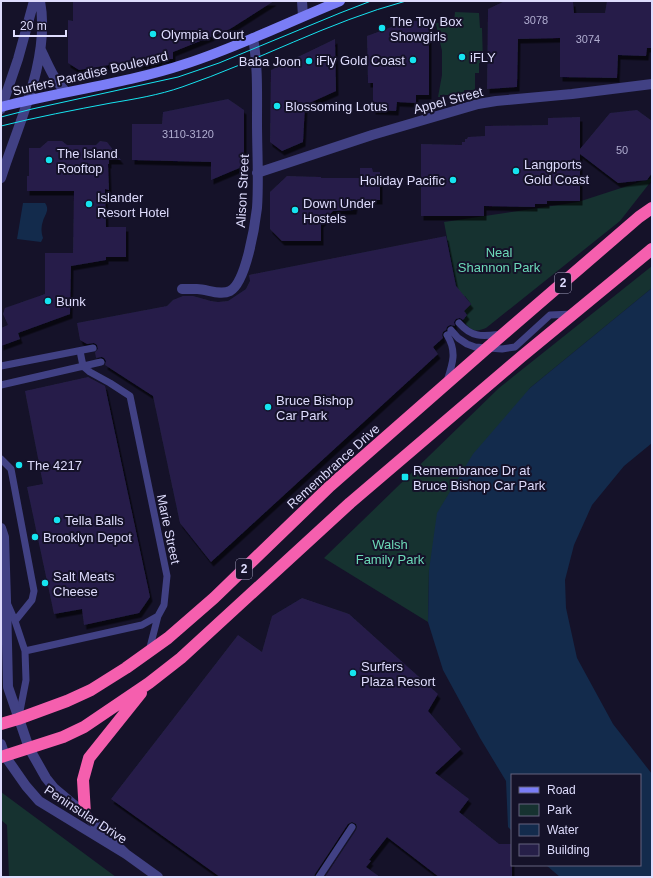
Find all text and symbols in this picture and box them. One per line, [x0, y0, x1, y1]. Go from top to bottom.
scale bar [14, 12, 66, 38]
place label: The Toy Box Showgirls [390, 14, 463, 44]
house number: 3078 [524, 14, 548, 26]
text: 20 m [20, 19, 47, 33]
marker: The Toy Box Showgirls [377, 23, 387, 33]
place label: Olympia Court [161, 27, 244, 42]
marker: Olympia Court [148, 29, 158, 39]
house number: 3074 [576, 33, 600, 45]
street label: Surfers Paradise Boulevard [11, 48, 169, 99]
place label: iFLY [470, 50, 496, 65]
marker: iFLY [457, 52, 467, 62]
place label: iFly Gold Coast [316, 53, 405, 68]
place label: Baba Joon [239, 54, 301, 69]
marker: iFly Gold Coast [408, 55, 418, 65]
marker: Baba Joon [304, 56, 314, 66]
street label: Appel Street [412, 84, 485, 117]
place label: Blossoming Lotus [285, 99, 388, 114]
marker: Blossoming Lotus [272, 101, 282, 111]
house number: 3110-3120 [162, 128, 214, 140]
house number: 50 [616, 144, 628, 156]
place label: The Island Rooftop [57, 146, 118, 176]
street label: Alison Street [233, 153, 252, 228]
marker: The Island Rooftop [44, 155, 54, 165]
place label: Langports Gold Coast [524, 157, 589, 187]
marker: Langports Gold Coast [511, 166, 521, 176]
place label: Holiday Pacific [360, 173, 445, 188]
marker: Holiday Pacific [448, 175, 458, 185]
place label: Islander Resort Hotel [97, 190, 169, 220]
place label: Down Under Hostels [303, 196, 376, 226]
marker: Islander Resort Hotel [84, 199, 94, 209]
marker: Down Under Hostels [290, 205, 300, 215]
park label: Neal Shannon Park [458, 245, 541, 275]
road number: 2 [555, 273, 571, 293]
place label: Bunk [56, 294, 86, 309]
marker: Bunk [43, 296, 53, 306]
place label: Bruce Bishop Car Park [276, 393, 353, 423]
marker: Bruce Bishop Car Park [263, 402, 273, 412]
street label: Remembrance Drive [284, 421, 383, 512]
place label: The 4217 [27, 458, 82, 473]
marker: The 4217 [14, 460, 24, 470]
place label: Remembrance Dr at Bruce Bishop Car Park [413, 463, 546, 493]
marker: Remembrance Dr at Bruce Bishop Car Park [400, 472, 410, 482]
street label: Marie Street [154, 493, 183, 566]
place label: Tella Balls [65, 513, 124, 528]
marker: Tella Balls [52, 515, 62, 525]
place label: Brooklyn Depot [43, 530, 132, 545]
marker: Brooklyn Depot [30, 532, 40, 542]
park label: Walsh Family Park [356, 537, 425, 567]
road number: 2 [236, 559, 252, 579]
place label: Salt Meats Cheese [53, 569, 115, 599]
marker: Salt Meats Cheese [40, 578, 50, 588]
place label: Surfers Plaza Resort [361, 659, 436, 689]
marker: Surfers Plaza Resort [348, 668, 358, 678]
legend [511, 774, 641, 866]
street label: Peninsular Drive [42, 782, 130, 847]
text: Road [547, 783, 576, 797]
text: Park [547, 803, 573, 817]
text: Water [547, 823, 579, 837]
text: Building [547, 843, 590, 857]

